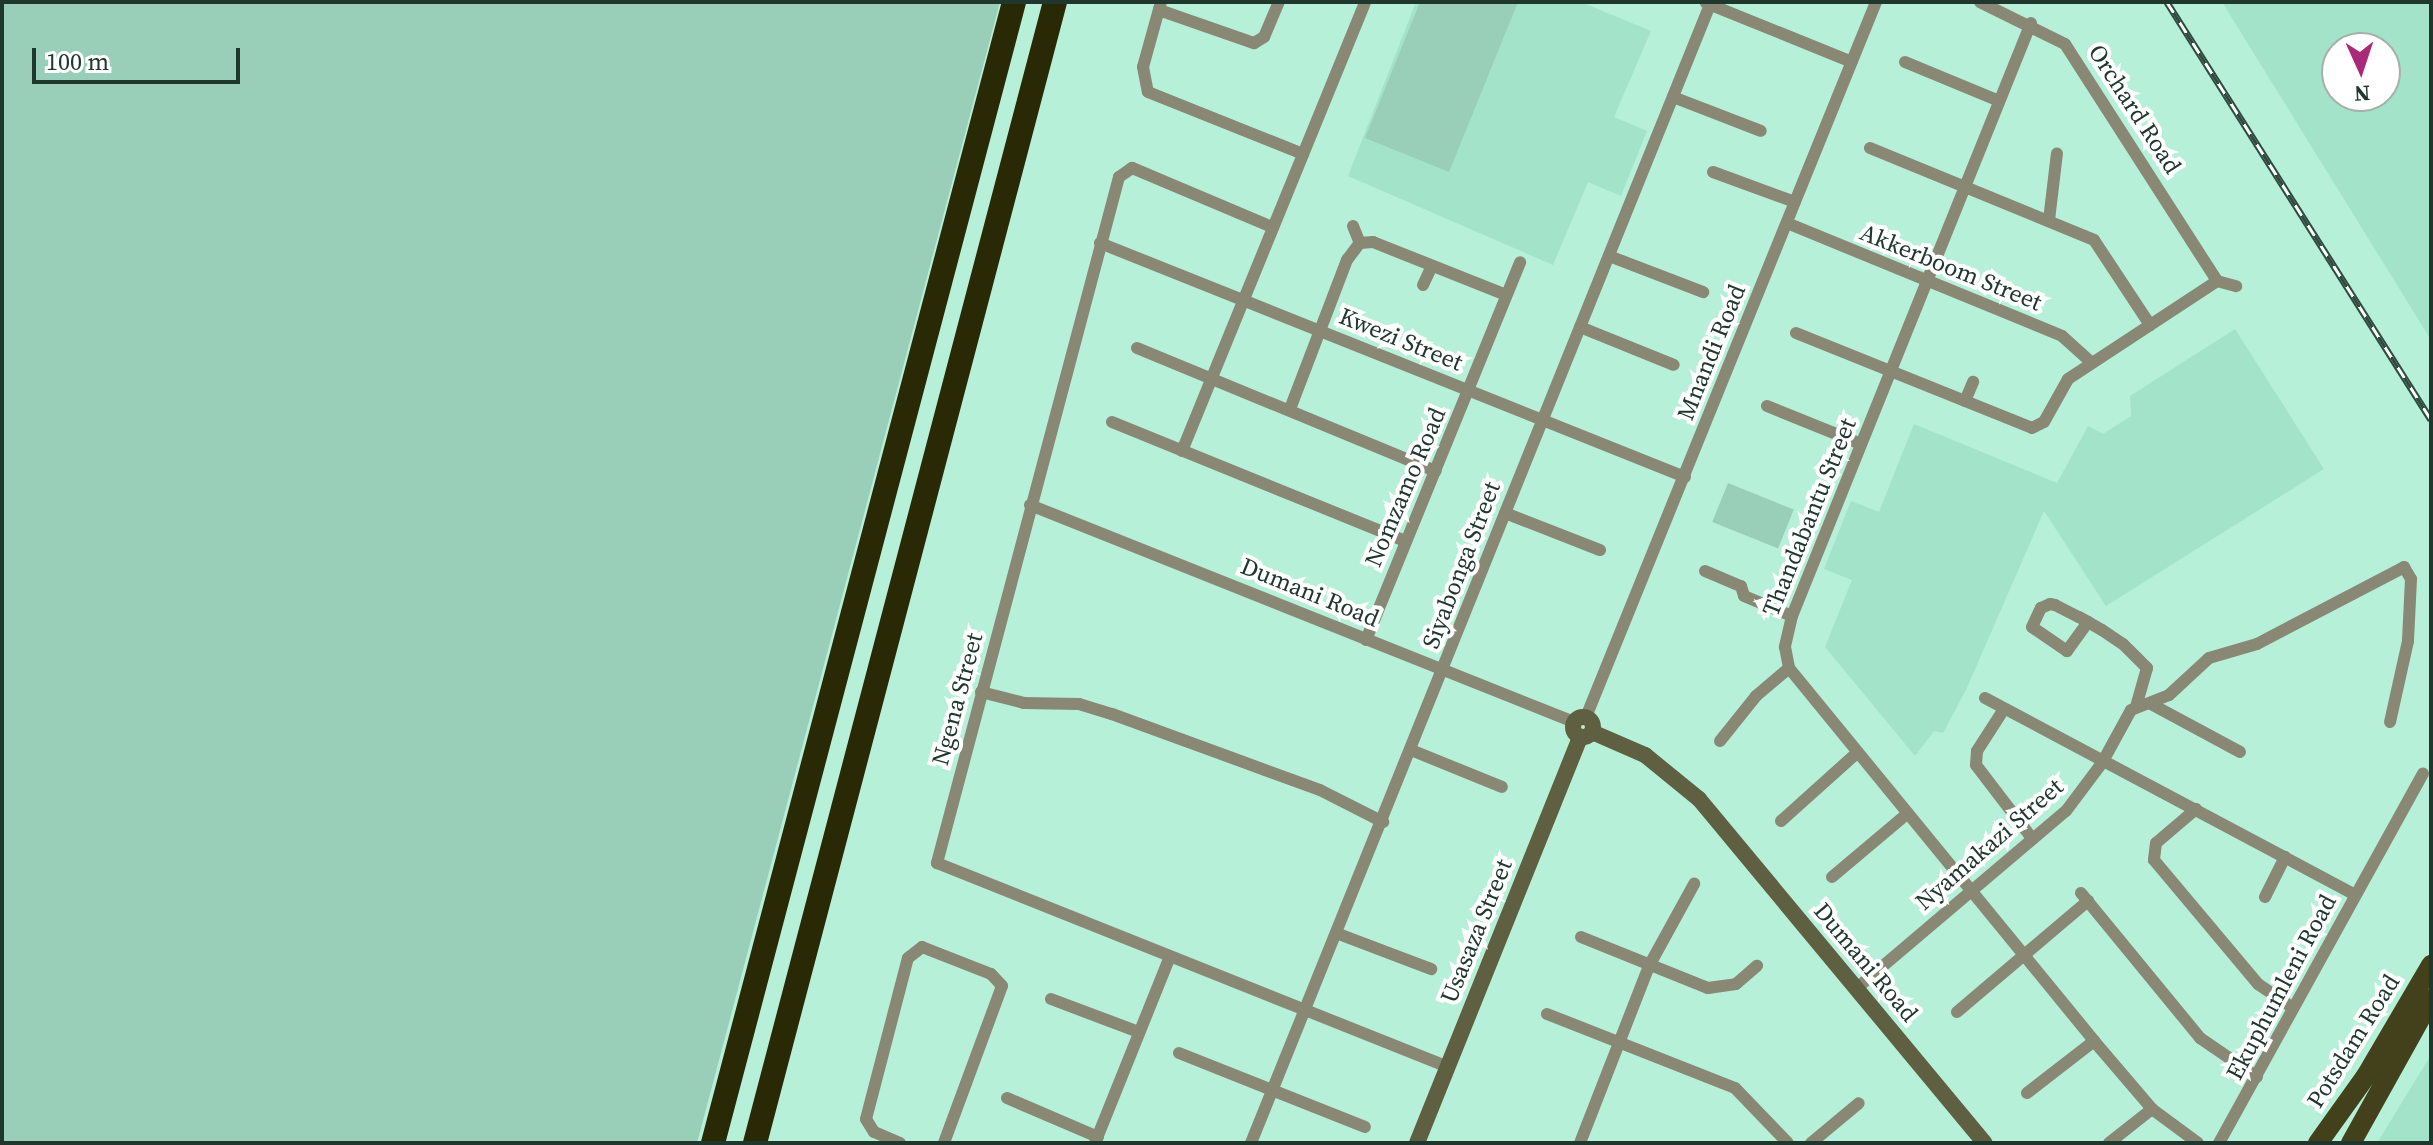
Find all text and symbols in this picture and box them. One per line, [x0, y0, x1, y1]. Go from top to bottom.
scale bar [36, 32, 244, 82]
north arrow [2321, 32, 2401, 112]
street label: Orchard Road [2083, 39, 2187, 179]
text: 100 m [46, 45, 109, 78]
text: N [2353, 79, 2371, 109]
street label: Akkerboom Street [1856, 217, 2046, 317]
street label: Mnandi Road [1671, 280, 1751, 424]
street label: Kwezi Street [1335, 301, 1467, 377]
street label: Nomzamo Road [1359, 403, 1451, 571]
street label: Thandabantu Street [1756, 414, 1862, 620]
street label: Siyabonga Street [1416, 477, 1506, 653]
street label: Dumani Road [1237, 551, 1383, 633]
street label: Ngena Street [925, 630, 989, 768]
street label: Nyamakazi Street [1909, 772, 2069, 916]
street label: Usasaza Street [1434, 855, 1518, 1007]
street label: Ekuphumleni Road [2220, 889, 2342, 1085]
street label: Dumani Road [1808, 897, 1924, 1027]
street label: Potsdam Road [2301, 969, 2405, 1113]

